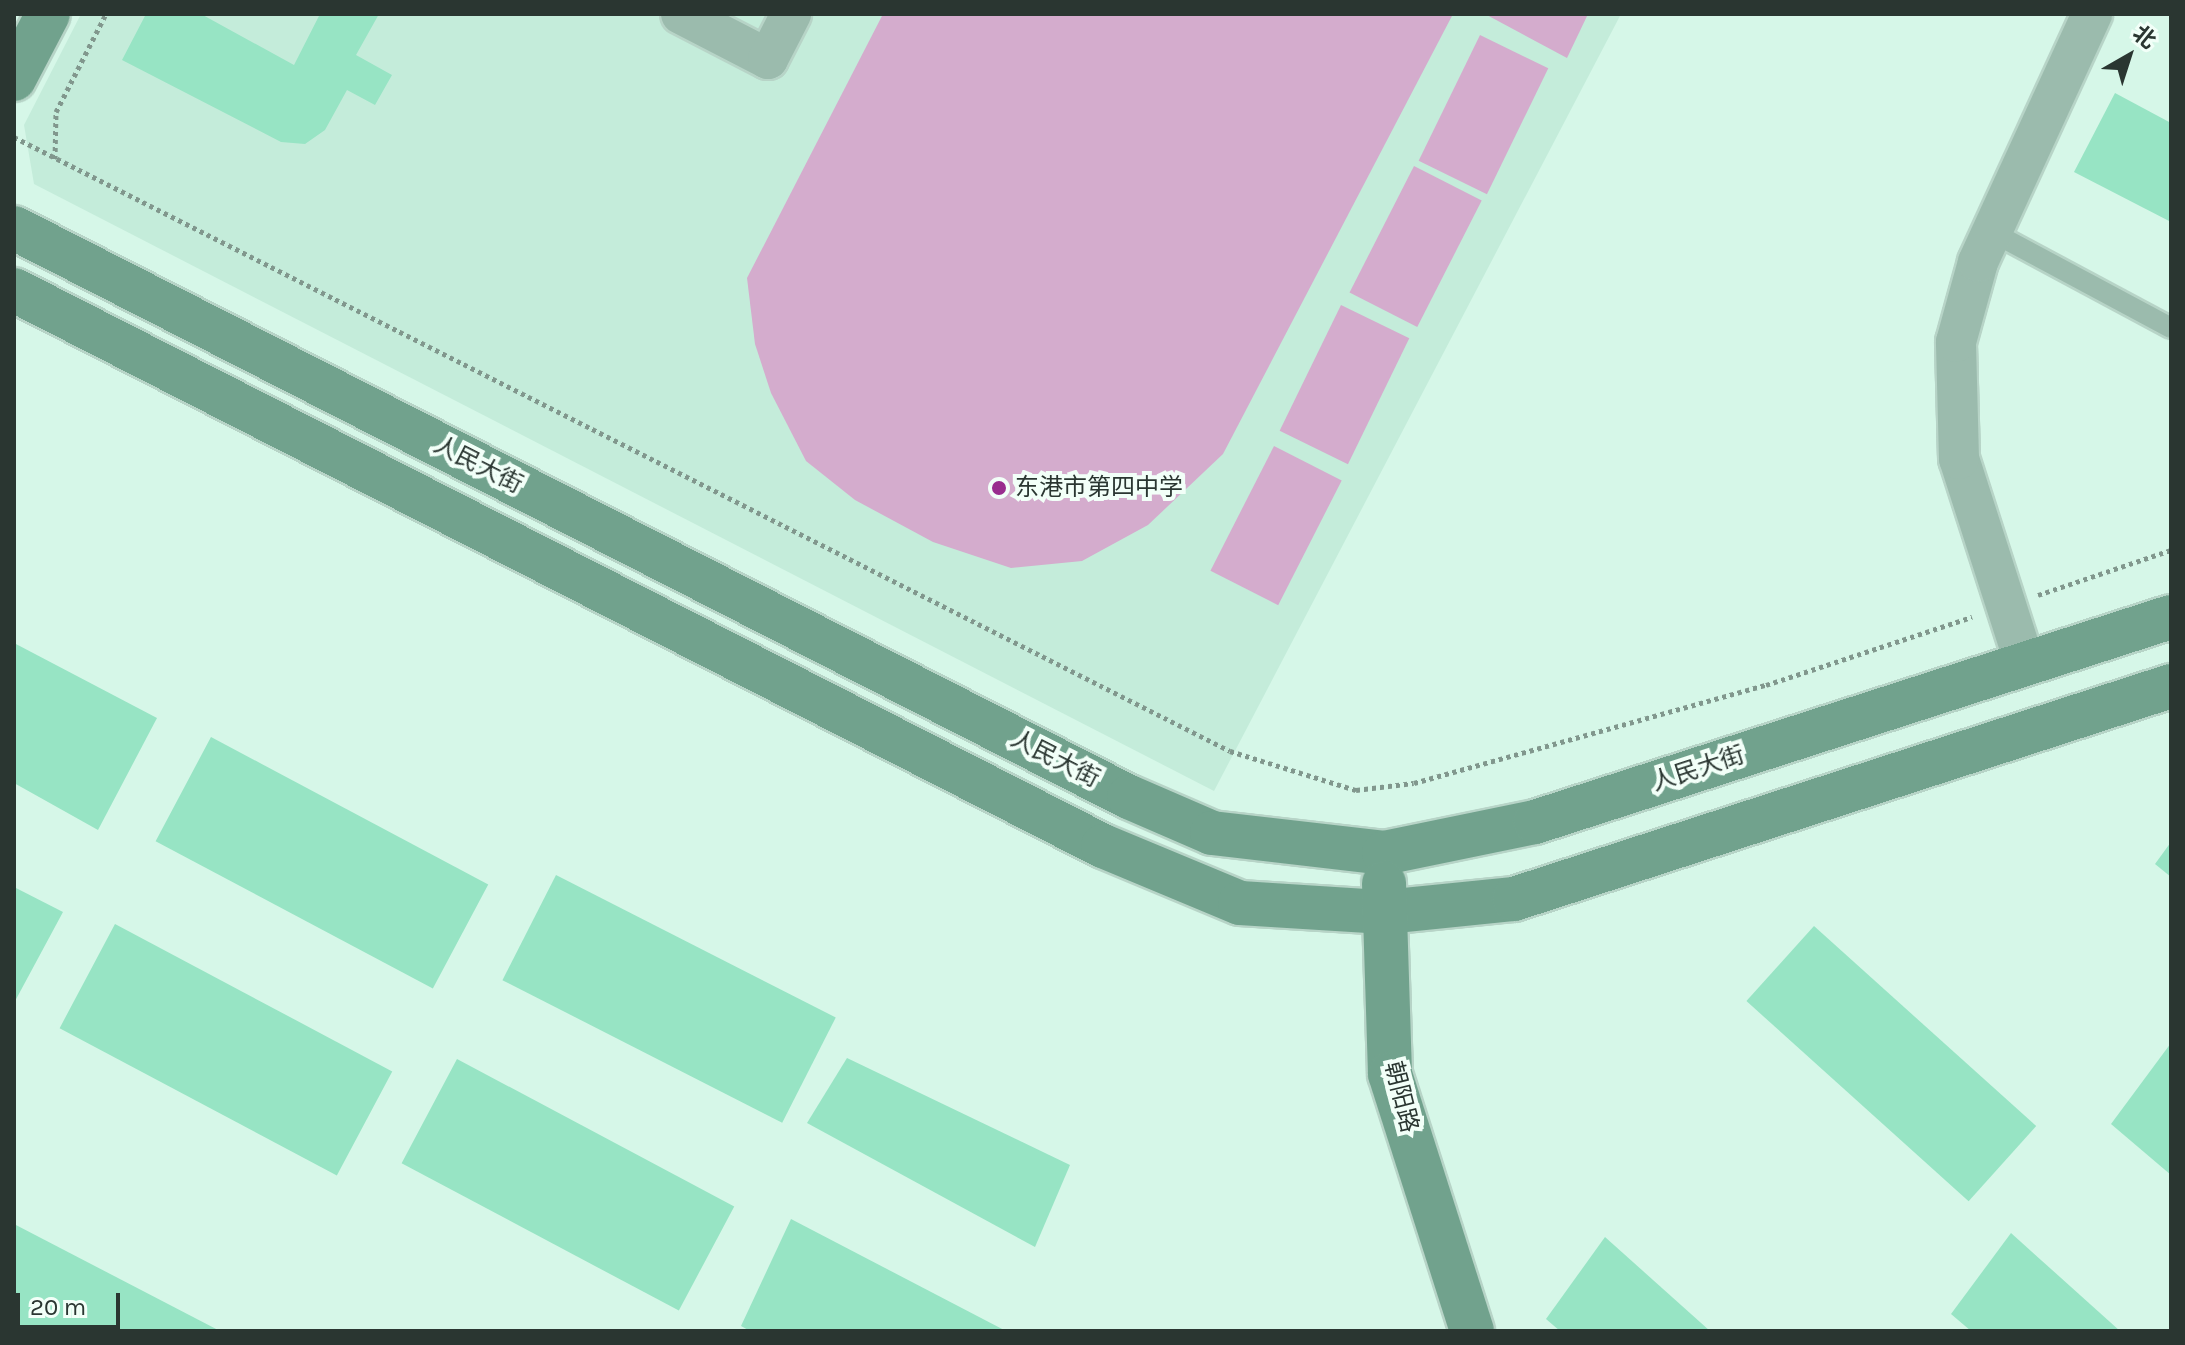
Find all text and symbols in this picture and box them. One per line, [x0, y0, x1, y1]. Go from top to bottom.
north arrow [2089, 16, 2169, 96]
text: 北 [2127, 20, 2161, 54]
street label: 人民大街 [429, 430, 527, 500]
place label: 东港市第四中学 [1015, 474, 1183, 502]
marker: 东港市第四中学 [990, 479, 1008, 497]
street label: 人民大街 [1006, 724, 1104, 794]
street label: 人民大街 [1648, 740, 1748, 798]
street label: 朝阳路 [1378, 1059, 1424, 1135]
scale bar [20, 1277, 124, 1327]
text: 20 m [30, 1293, 86, 1321]

